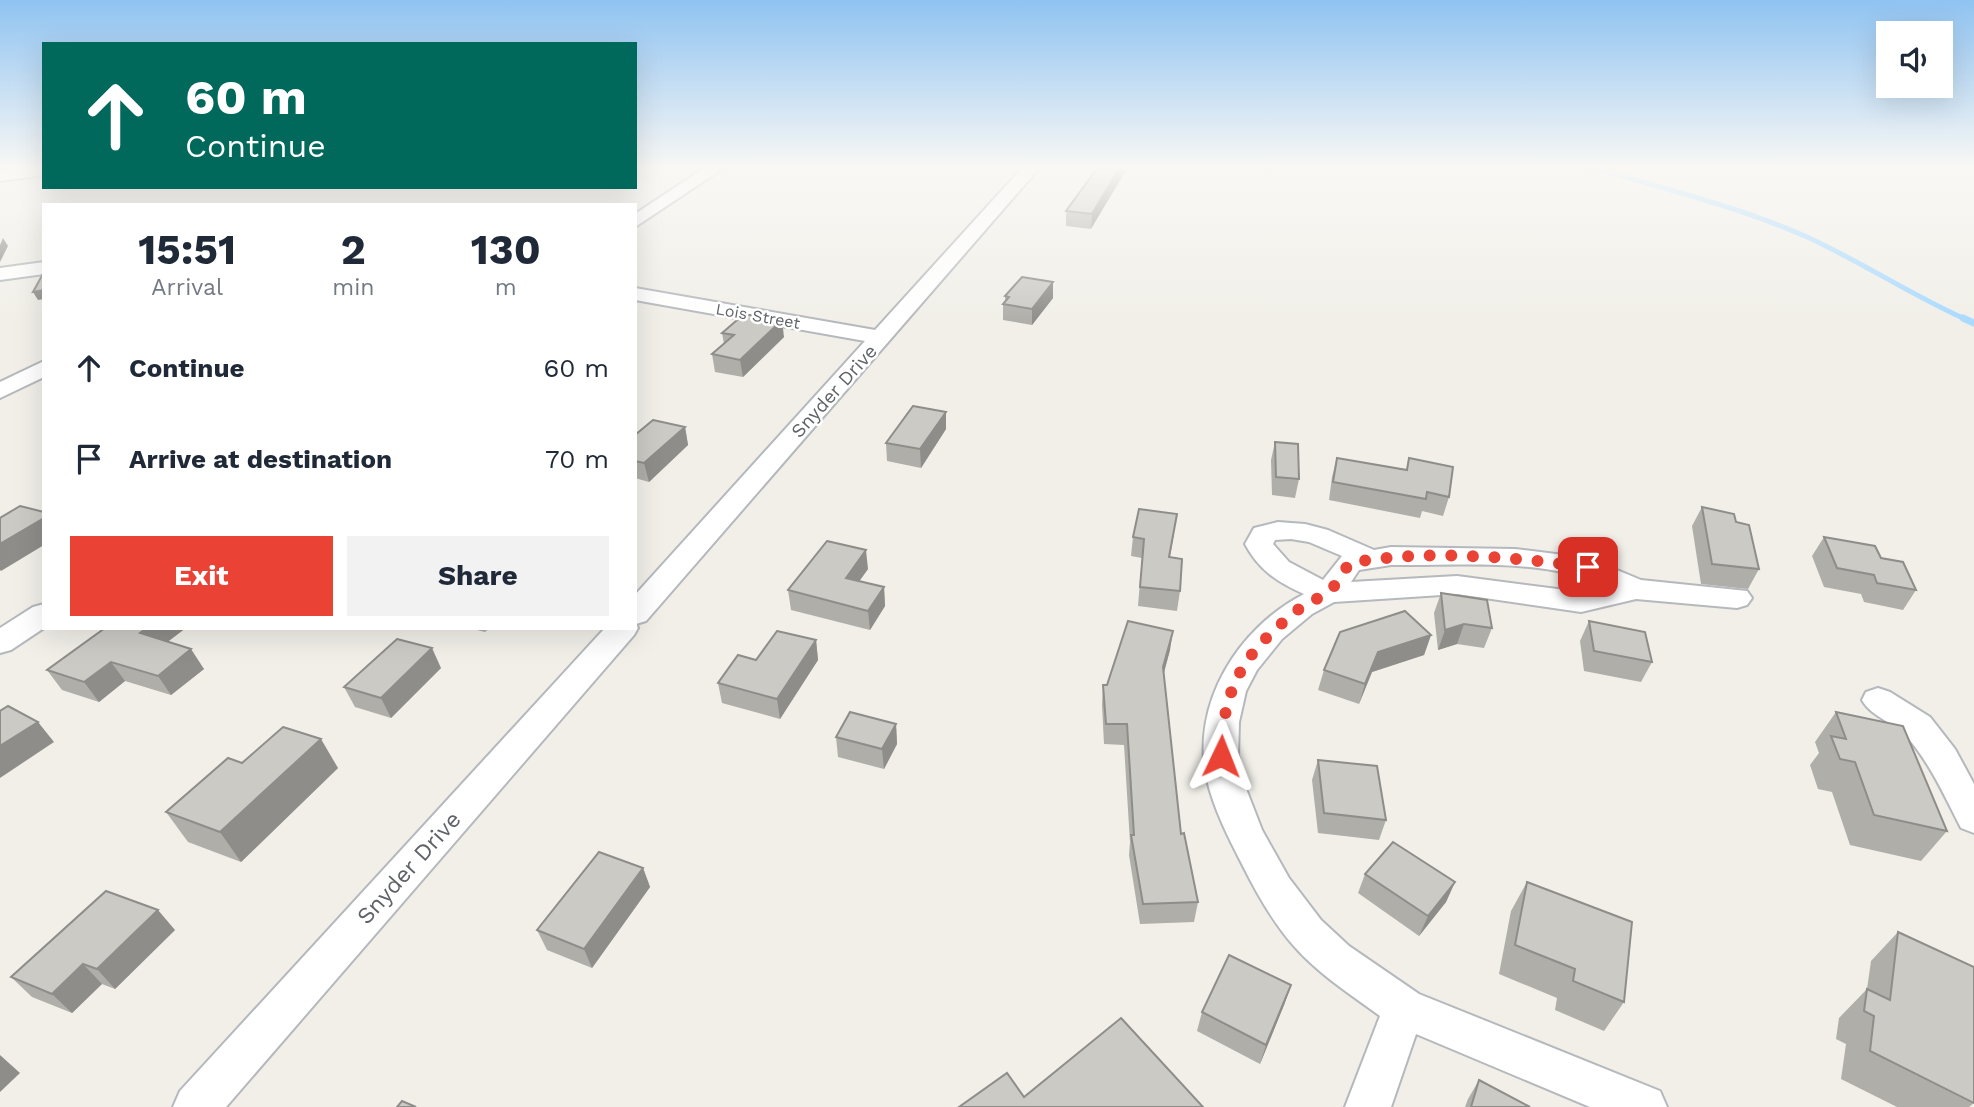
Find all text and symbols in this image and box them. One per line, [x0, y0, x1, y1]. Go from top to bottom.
map controls [1876, 21, 1953, 98]
button: sound [1876, 21, 1953, 98]
text: 60 m [185, 68, 307, 126]
icon: ahead [70, 70, 161, 161]
text: Continue [185, 127, 326, 165]
text: 15:51 [138, 225, 236, 274]
text: 2 [341, 225, 366, 274]
text: 130 [471, 225, 541, 274]
text: Arrival [151, 274, 223, 301]
text: min [332, 274, 375, 301]
text: m [495, 274, 517, 301]
street label: Lois Street [714, 299, 802, 333]
street label: Snyder Drive [786, 340, 882, 442]
icon: ahead [70, 349, 108, 387]
text: Continue [129, 353, 245, 383]
text: 60 m [543, 353, 609, 383]
icon: arrive [70, 440, 108, 478]
text: Arrive at destination [129, 444, 392, 474]
text: 70 m [545, 444, 609, 474]
button: Exit [70, 536, 333, 616]
button: Share [347, 536, 609, 616]
pin [1558, 537, 1618, 597]
icon: arrive [1569, 548, 1607, 586]
position arrow [1184, 719, 1258, 793]
street label: Snyder Drive [351, 806, 467, 930]

